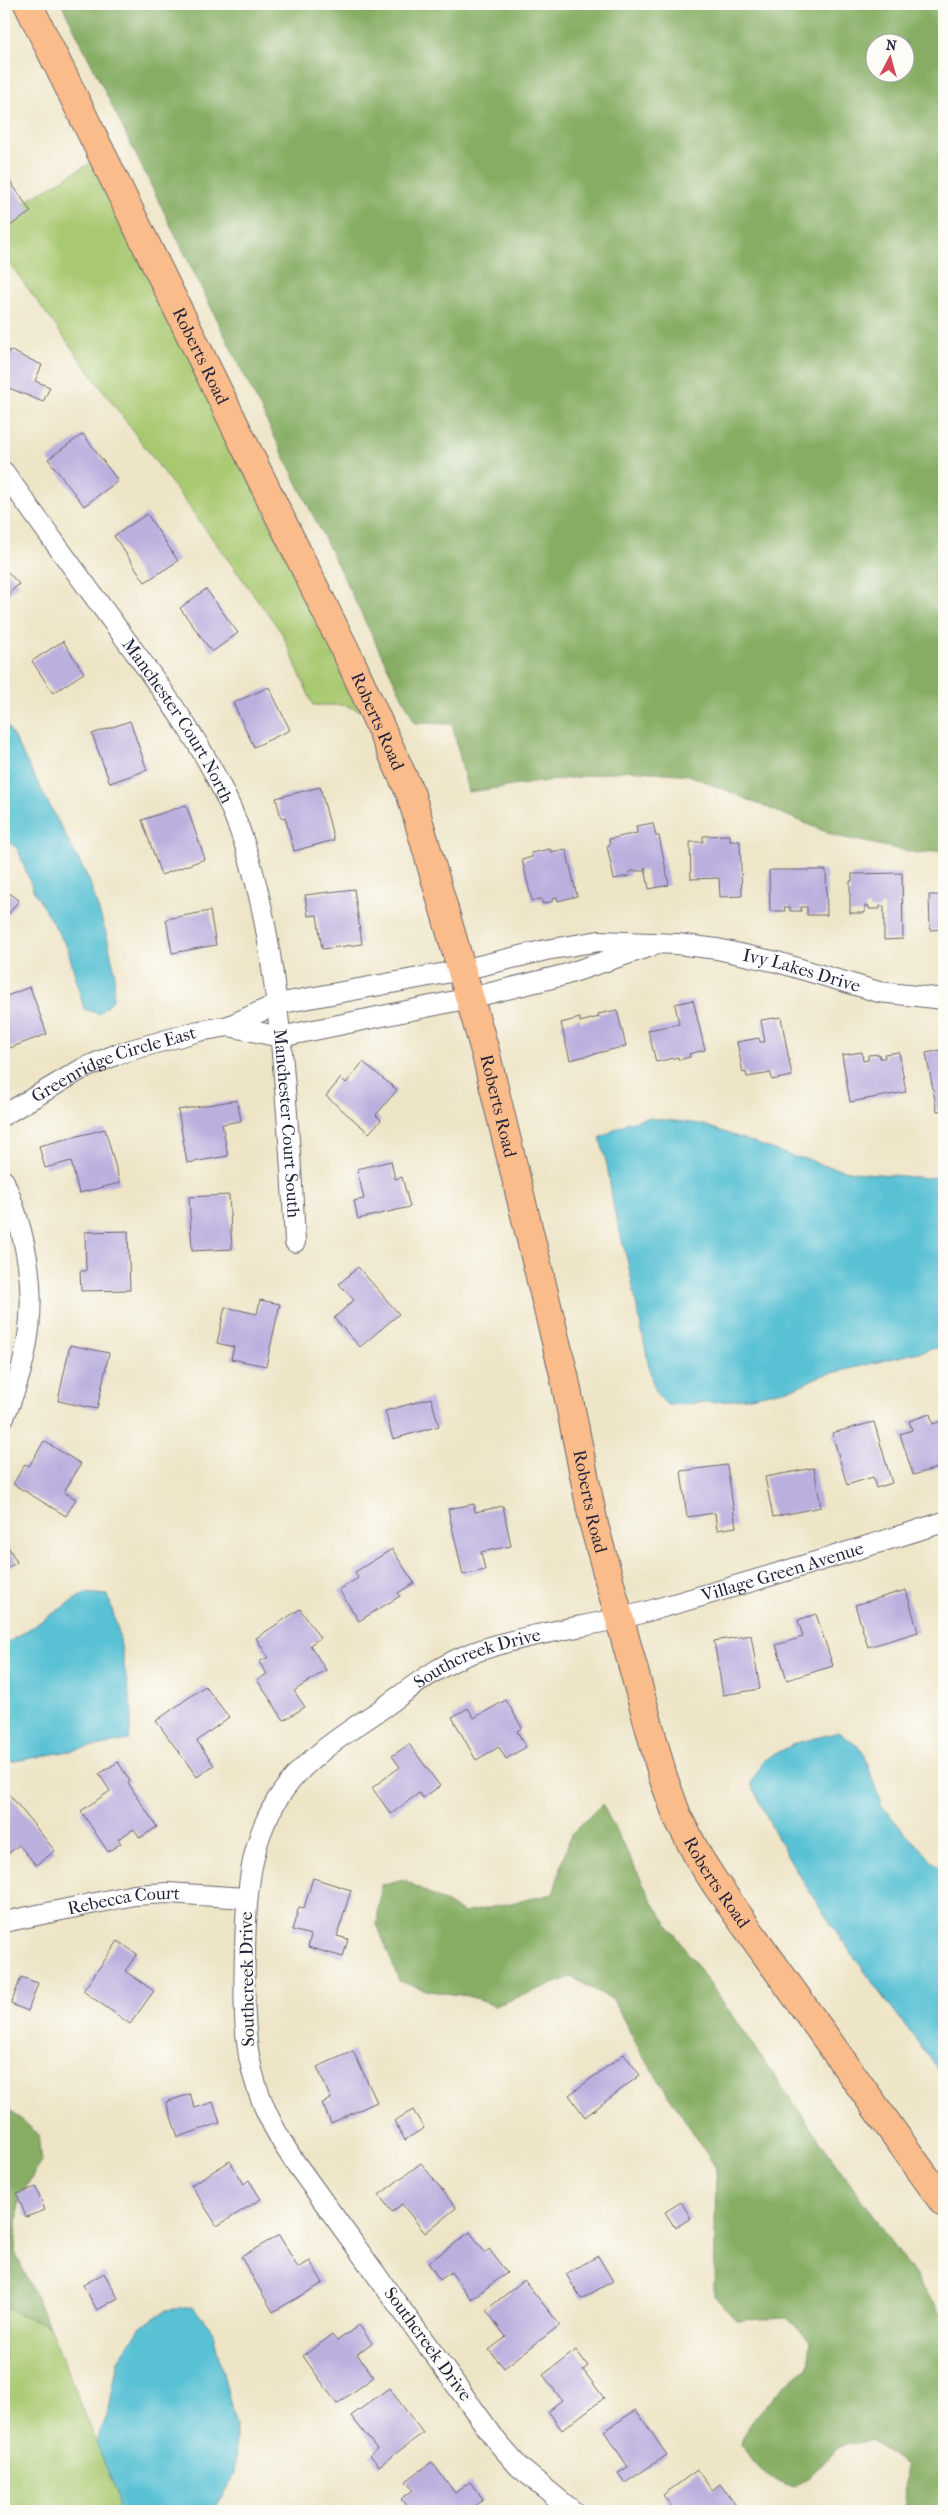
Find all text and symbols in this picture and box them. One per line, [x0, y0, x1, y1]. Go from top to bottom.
north arrow [866, 32, 916, 82]
text: N [885, 37, 898, 55]
street label: Roberts Road [168, 304, 233, 408]
street label: Manchester Court North [118, 635, 237, 807]
street label: Roberts Road [346, 669, 409, 774]
street label: Ivy Lakes Drive [741, 945, 863, 997]
street label: Greenridge Circle East [28, 1022, 199, 1107]
street label: Manchester Court South [269, 1028, 304, 1219]
street label: Roberts Road [475, 1053, 521, 1160]
street label: Roberts Road [568, 1448, 611, 1556]
street label: Village Green Avenue [698, 1538, 866, 1607]
street label: Southcreek Drive [410, 1625, 543, 1693]
street label: Roberts Road [679, 1833, 754, 1933]
street label: Rebecca Court [66, 1883, 181, 1920]
street label: Southcreek Drive [236, 1911, 259, 2047]
street label: Southcreek Drive [379, 2283, 476, 2405]

